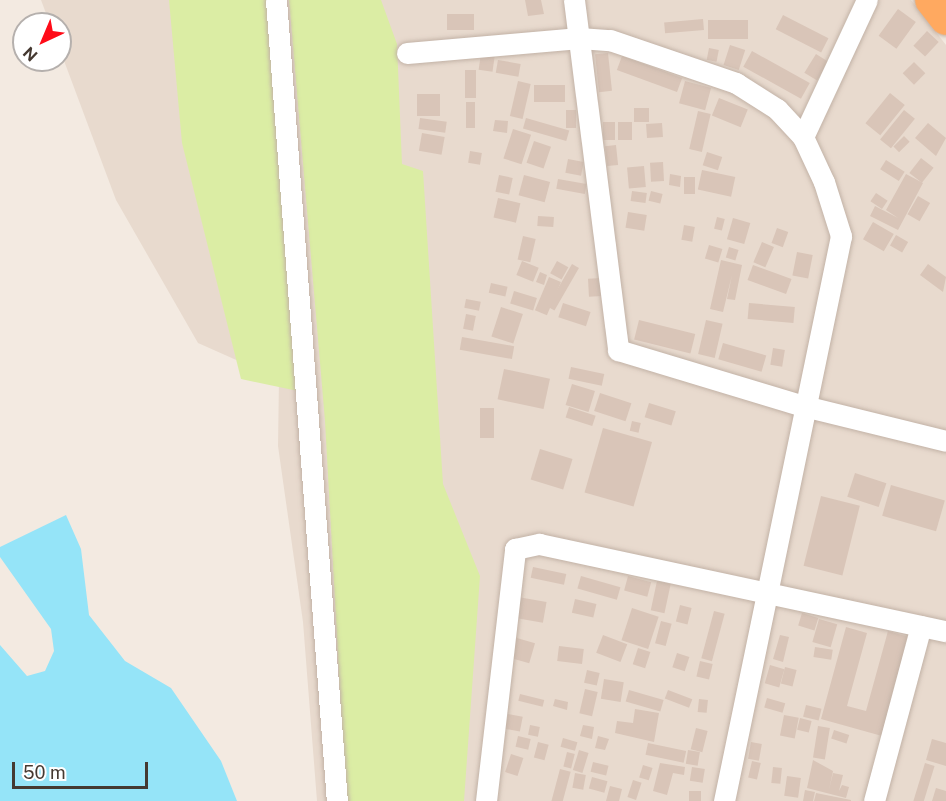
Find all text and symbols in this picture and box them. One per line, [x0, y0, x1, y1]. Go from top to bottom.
north arrow [12, 12, 72, 72]
text: N [19, 43, 42, 65]
scale bar [15, 750, 152, 788]
text: 50 m [23, 762, 66, 783]

